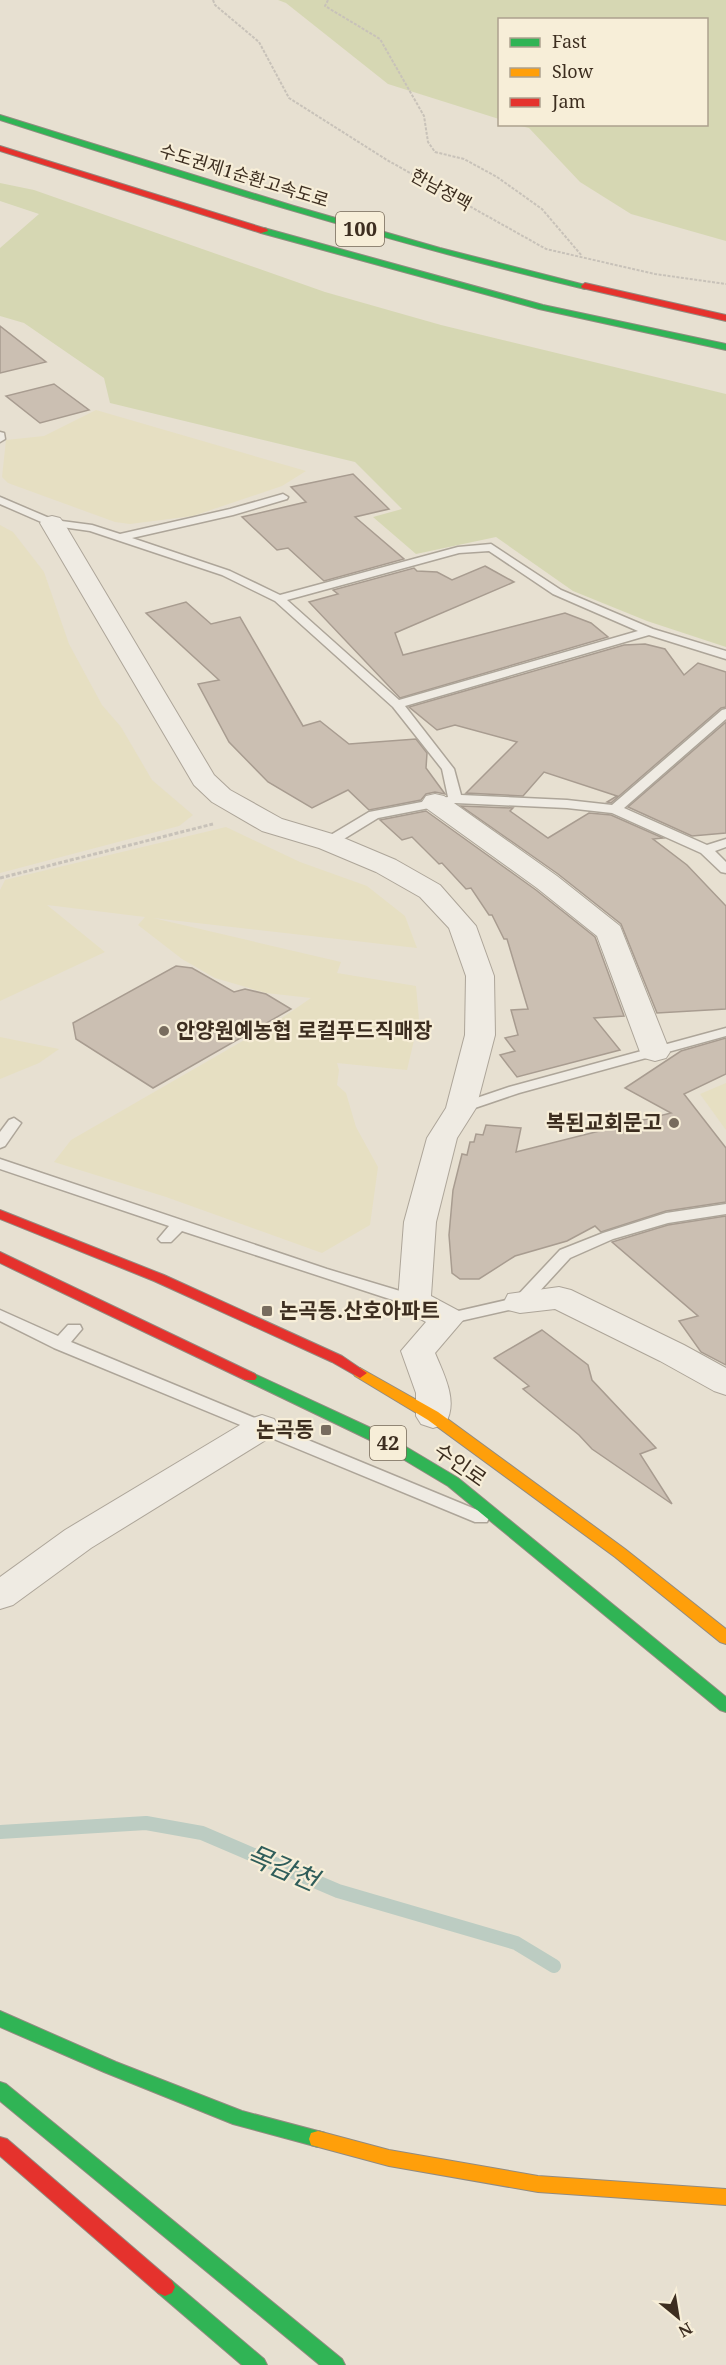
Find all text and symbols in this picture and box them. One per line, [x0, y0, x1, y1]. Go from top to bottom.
legend [498, 18, 708, 126]
text: Fast [552, 29, 587, 53]
text: Slow [552, 59, 594, 83]
text: Jam [551, 89, 586, 113]
street label: 수도권제1순환고속도로 [157, 138, 332, 212]
street label: 한남정맥 [407, 163, 476, 216]
road number: 100 [336, 212, 384, 246]
place label: 안양원예농협 로컬푸드직매장 [176, 1016, 433, 1044]
marker: 안양원예농협 로컬푸드직매장 [157, 1024, 171, 1038]
place label: 복된교회문고 [546, 1108, 662, 1136]
marker: 복된교회문고 [667, 1116, 681, 1130]
place label: 논곡동.산호아파트 [279, 1296, 440, 1324]
marker: 논곡동.산호아파트 [260, 1304, 274, 1318]
place label: 논곡동 [256, 1415, 314, 1443]
marker: 논곡동 [319, 1423, 333, 1437]
road number: 42 [370, 1426, 406, 1460]
street label: 수인로 [429, 1436, 492, 1492]
water label: 목감천 [241, 1835, 327, 1899]
north arrow [648, 2287, 708, 2347]
text: N [674, 2317, 696, 2343]

